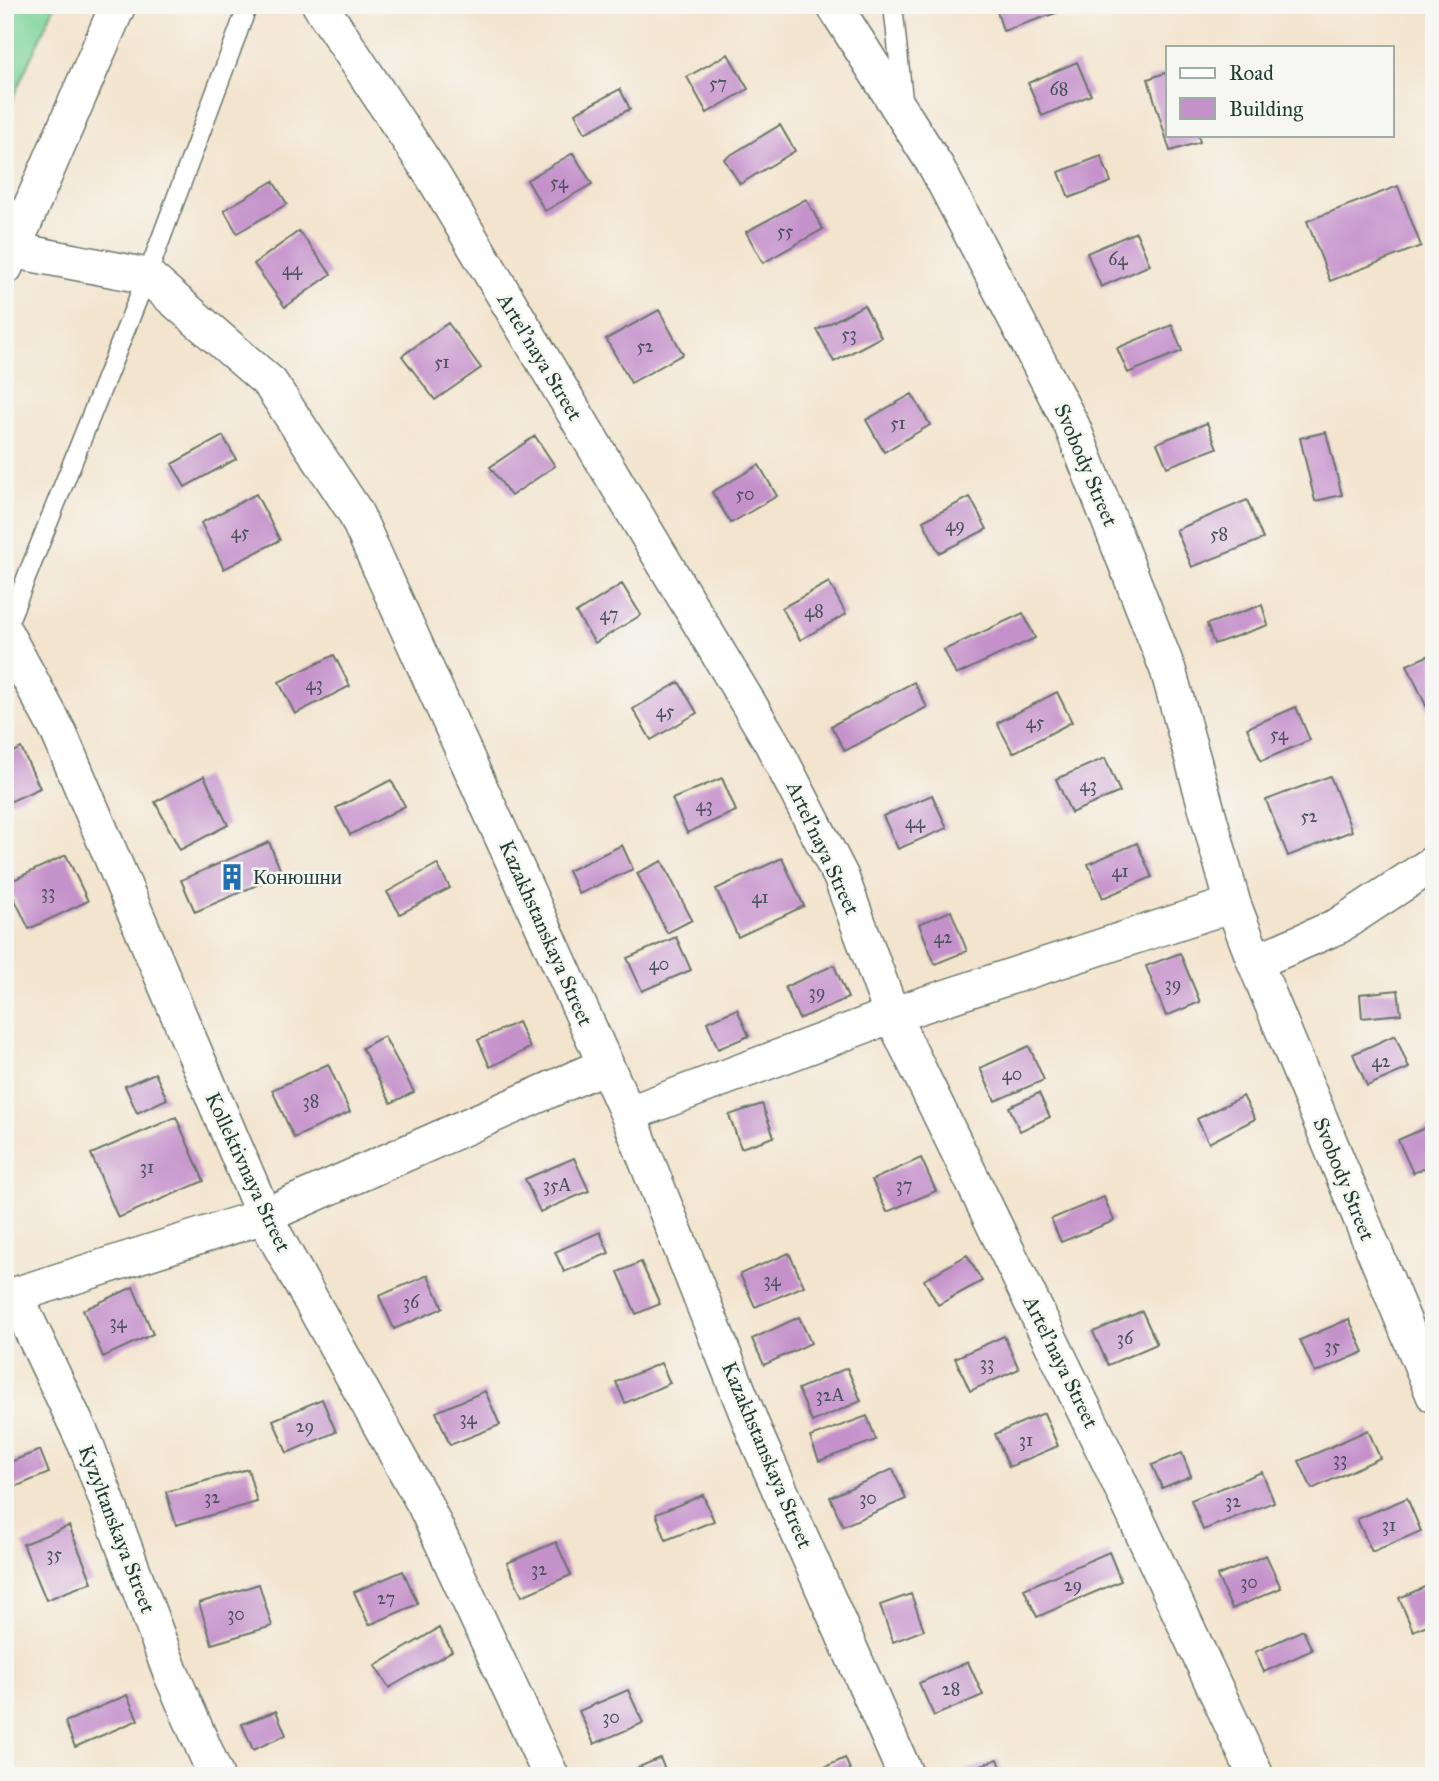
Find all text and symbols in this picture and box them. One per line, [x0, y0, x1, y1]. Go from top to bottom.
legend [1166, 46, 1394, 136]
text: Road [1229, 60, 1274, 86]
house number: 57 [709, 72, 727, 94]
house number: 68 [1050, 78, 1068, 100]
text: Building [1229, 96, 1303, 122]
house number: 54 [550, 171, 569, 193]
house number: 55 [777, 220, 794, 242]
house number: 64 [1108, 248, 1129, 270]
house number: 44 [282, 258, 303, 280]
street label: Artel'naya Street [491, 288, 589, 426]
house number: 53 [841, 323, 857, 345]
house number: 52 [636, 335, 654, 357]
house number: 51 [434, 351, 450, 373]
street label: Svobody Street [1049, 400, 1124, 531]
house number: 51 [890, 412, 906, 434]
house number: 50 [736, 483, 754, 505]
house number: 49 [945, 514, 965, 536]
house number: 45 [231, 521, 250, 543]
house number: 58 [1210, 523, 1228, 545]
house number: 48 [804, 600, 824, 622]
house number: 47 [600, 603, 618, 625]
house number: 43 [305, 673, 323, 695]
house number: 45 [656, 700, 675, 722]
house number: 45 [1026, 711, 1045, 733]
house number: 54 [1270, 723, 1289, 745]
house number: 43 [1079, 774, 1097, 796]
street label: Artel'naya Street [780, 776, 866, 919]
house number: 43 [695, 794, 713, 816]
house number: 52 [1300, 805, 1318, 827]
house number: 44 [905, 811, 926, 833]
street label: Kazakhstanskaya Street [493, 836, 599, 1030]
house number: 41 [1111, 860, 1129, 882]
building icon: Конюшни [217, 862, 247, 892]
place label: Конюшни [253, 864, 342, 890]
house number: 33 [41, 881, 55, 903]
house number: 41 [751, 886, 769, 908]
house number: 42 [934, 926, 953, 948]
house number: 40 [649, 953, 669, 975]
house number: 39 [1165, 973, 1181, 995]
house number: 39 [809, 981, 825, 1003]
house number: 42 [1372, 1050, 1391, 1072]
house number: 40 [1002, 1063, 1022, 1085]
street label: Kollektivnaya Street [200, 1088, 297, 1257]
house number: 38 [303, 1090, 319, 1112]
street label: Svobody Street [1308, 1114, 1381, 1245]
house number: 31 [140, 1156, 154, 1178]
house number: 35А [543, 1174, 571, 1196]
house number: 37 [896, 1174, 912, 1196]
house number: 34 [763, 1269, 782, 1291]
house number: 36 [403, 1291, 420, 1313]
street label: Artel'naya Street [1017, 1291, 1105, 1433]
house number: 34 [109, 1311, 128, 1333]
house number: 36 [1117, 1327, 1134, 1349]
house number: 35 [1324, 1335, 1340, 1357]
house number: 33 [980, 1352, 994, 1374]
street label: Kazakhstanskaya Street [716, 1358, 818, 1553]
house number: 32А [815, 1384, 845, 1406]
house number: 34 [459, 1407, 478, 1429]
house number: 29 [296, 1415, 314, 1437]
house number: 31 [1019, 1429, 1033, 1451]
street label: Kyzyltanskaya Street [73, 1441, 161, 1617]
house number: 33 [1333, 1448, 1347, 1470]
house number: 32 [204, 1486, 220, 1508]
house number: 30 [859, 1487, 877, 1509]
house number: 32 [1225, 1490, 1241, 1512]
house number: 31 [1382, 1514, 1396, 1536]
house number: 35 [46, 1543, 62, 1565]
house number: 32 [531, 1558, 547, 1580]
house number: 30 [1240, 1571, 1258, 1593]
house number: 29 [1064, 1574, 1082, 1596]
house number: 27 [377, 1587, 395, 1609]
house number: 30 [227, 1603, 245, 1625]
house number: 28 [942, 1678, 960, 1700]
house number: 30 [602, 1706, 620, 1728]

